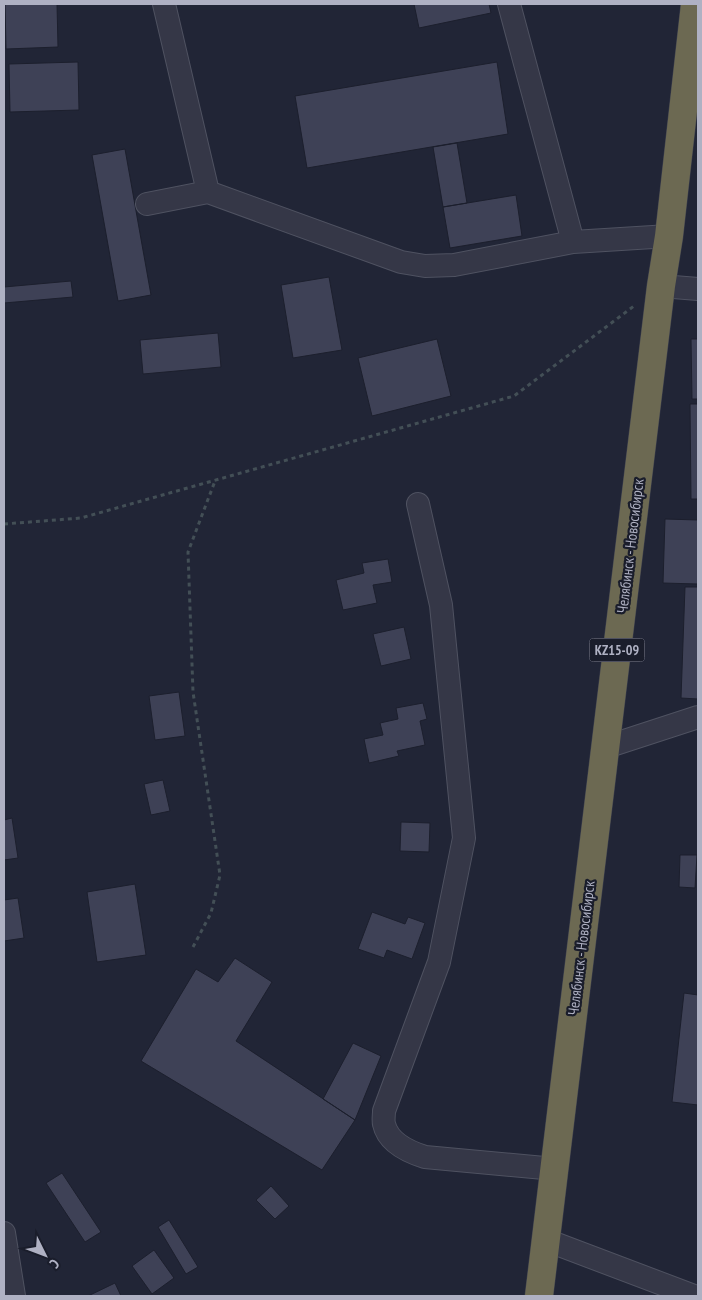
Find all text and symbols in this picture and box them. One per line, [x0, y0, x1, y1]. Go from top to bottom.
street label: Челябинск - Новосибирск [612, 478, 648, 614]
road number: KZ15-09 [590, 638, 644, 662]
street label: Челябинск - Новосибирск [563, 880, 599, 1016]
north arrow [20, 1230, 70, 1280]
text: С [45, 1255, 63, 1273]

